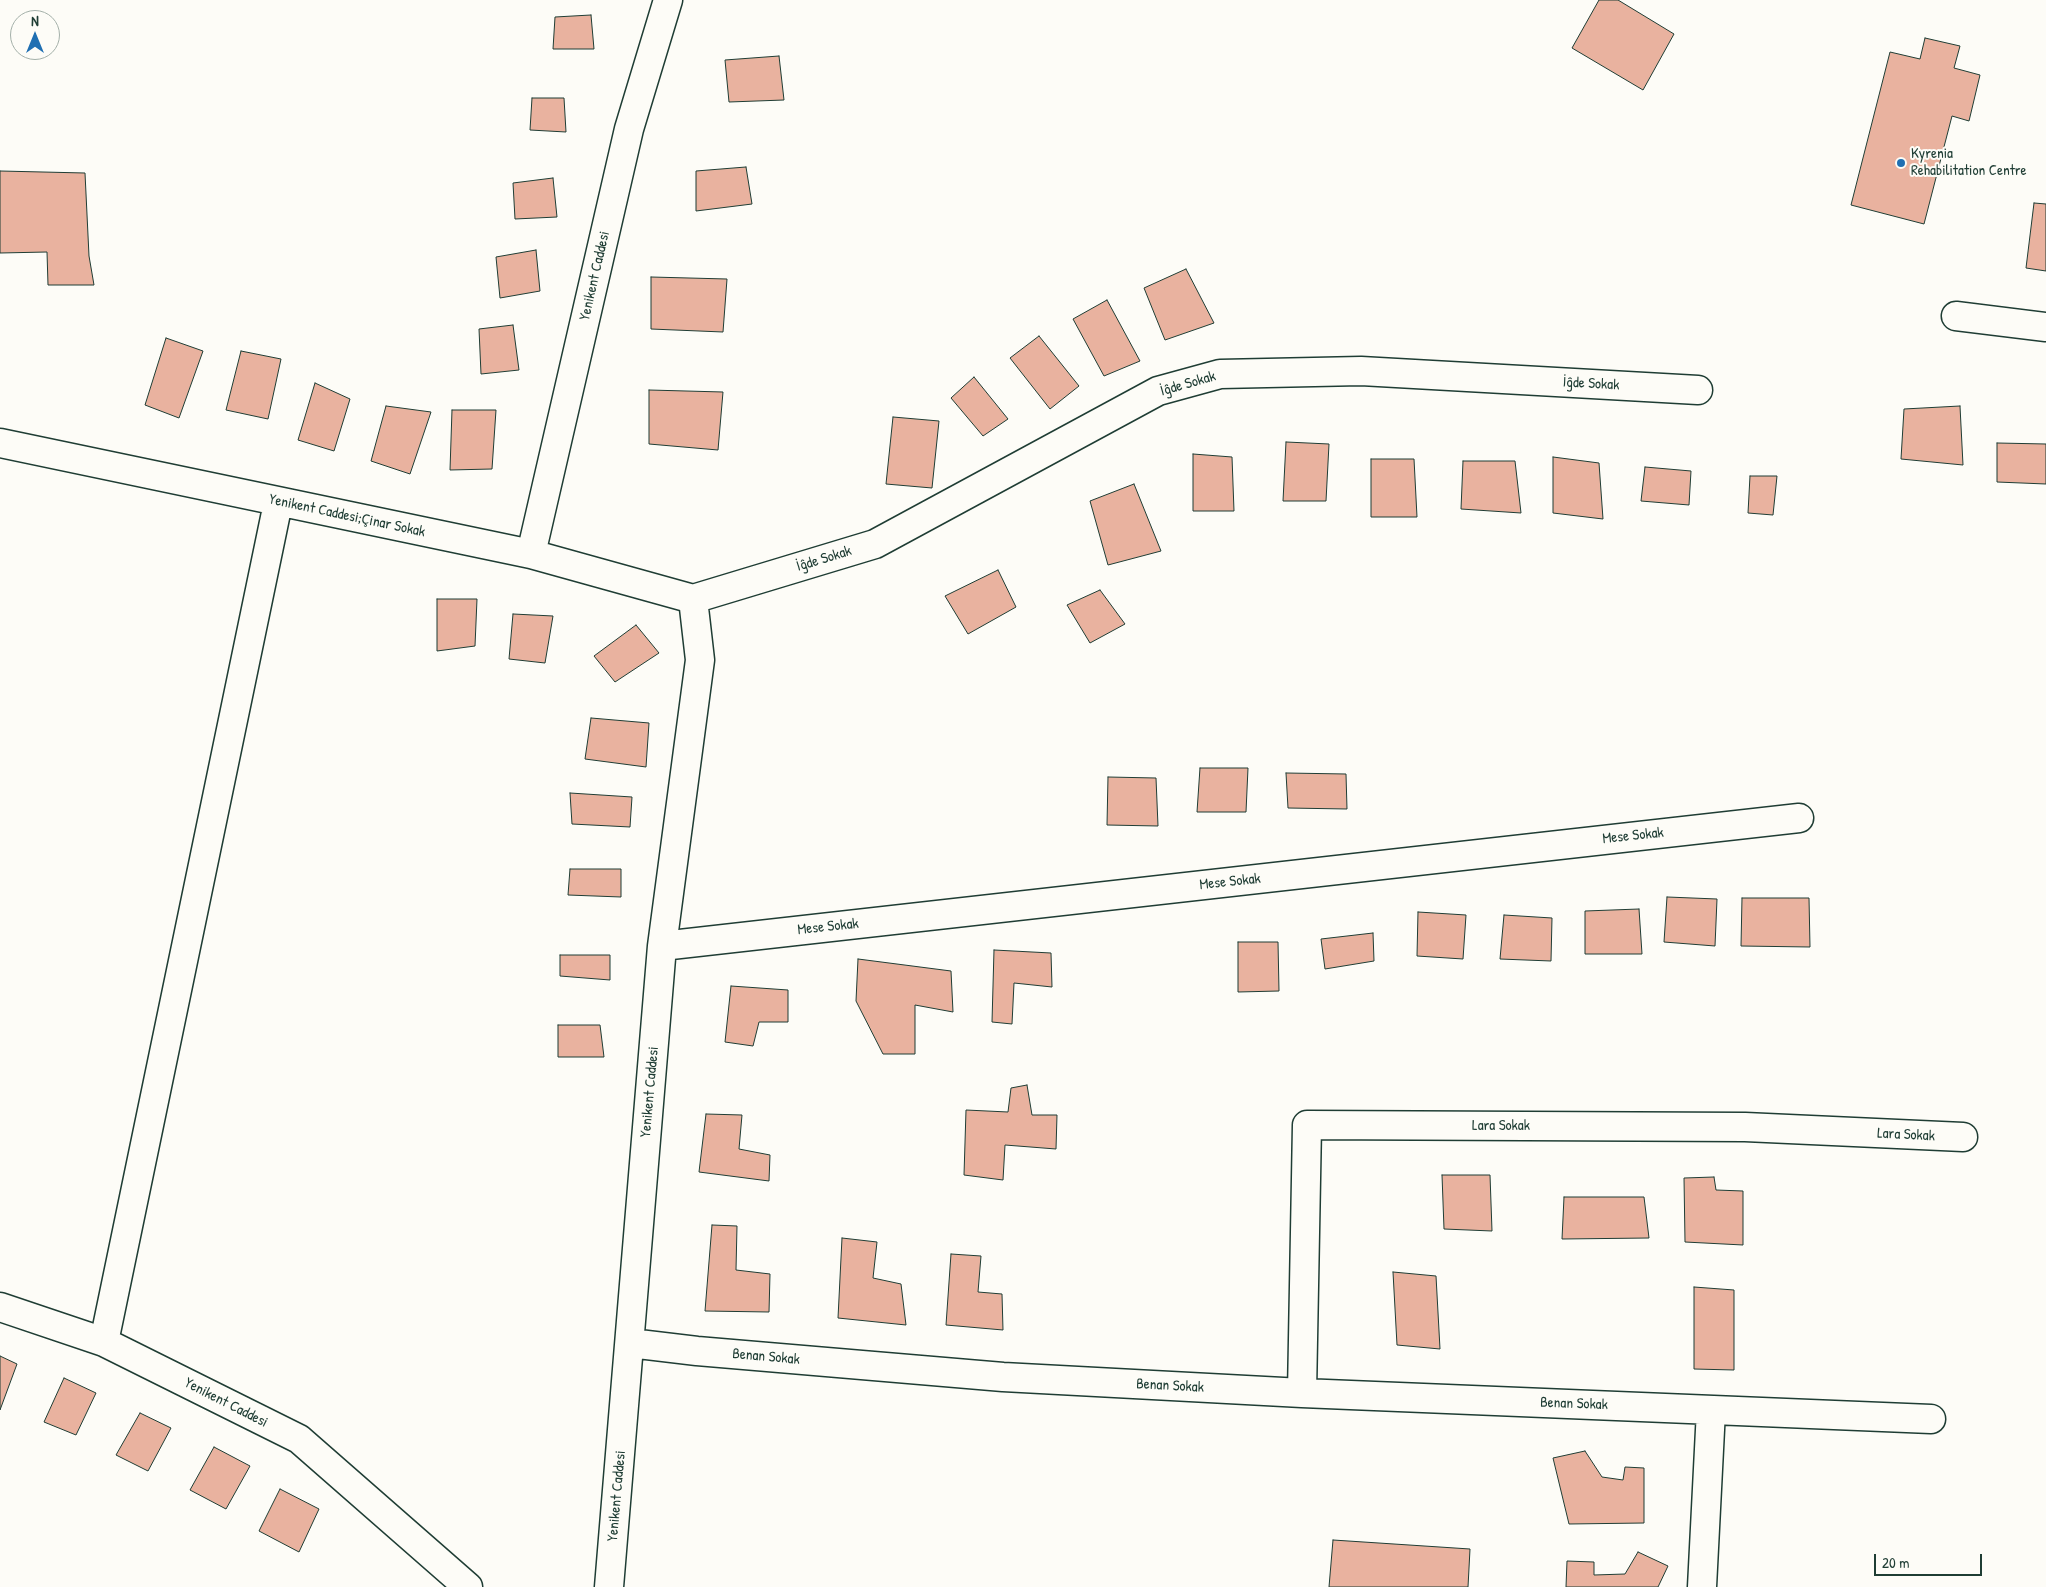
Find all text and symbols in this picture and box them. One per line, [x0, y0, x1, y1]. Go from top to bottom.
north arrow [10, 10, 60, 60]
text: N [31, 11, 39, 30]
place label: Kyrenia Rehabilitation Centre [1911, 145, 2027, 180]
marker: Kyrenia Rehabilitation Centre [1895, 157, 1907, 169]
street label: Yenikent Caddesi [576, 230, 614, 322]
street label: İĝde Sokak [1158, 368, 1218, 400]
street label: İĝde Sokak [1562, 374, 1620, 394]
street label: Yenikent Caddesi;Çinar Sokak [267, 491, 427, 541]
street label: İĝde Sokak [794, 542, 854, 576]
street label: Mese Sokak [1602, 824, 1664, 848]
street label: Mese Sokak [1199, 870, 1261, 894]
street label: Mese Sokak [797, 915, 859, 939]
street label: Yenikent Caddesi [637, 1046, 663, 1138]
street label: Lara Sokak [1472, 1117, 1530, 1135]
street label: Lara Sokak [1877, 1124, 1935, 1146]
street label: Benan Sokak [731, 1345, 801, 1369]
street label: Yenikent Caddesi [181, 1374, 271, 1432]
street label: Benan Sokak [1136, 1375, 1204, 1397]
street label: Benan Sokak [1540, 1394, 1608, 1414]
street label: Yenikent Caddesi [604, 1450, 630, 1542]
scale bar [1876, 1544, 1984, 1576]
text: 20 m [1882, 1552, 1909, 1573]

